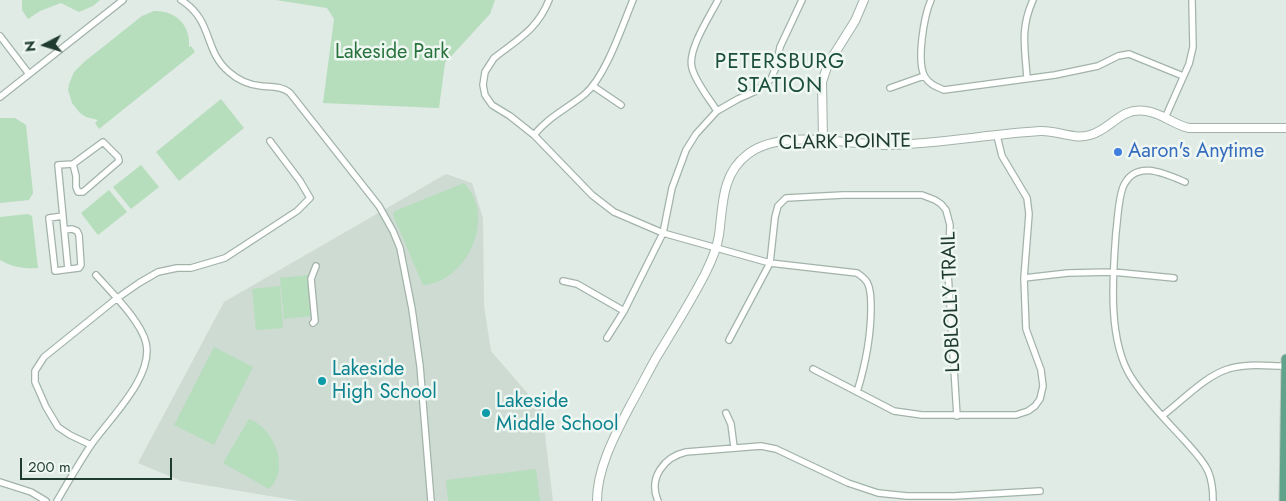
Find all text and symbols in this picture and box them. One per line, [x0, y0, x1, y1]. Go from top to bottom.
north arrow [20, 20, 70, 70]
text: N [20, 40, 41, 53]
park label: Lakeside Park [335, 41, 449, 65]
district label: PETERSBURG STATION [713, 50, 847, 100]
street label: CLARK POINTE [779, 130, 911, 156]
place label: Aaron's Anytime [1128, 140, 1264, 164]
marker: Aaron's Anytime [1112, 146, 1124, 158]
street label: LOBLOLLY TRAIL [938, 231, 966, 373]
place label: Lakeside High School [332, 358, 437, 405]
marker: Lakeside High School [316, 375, 328, 387]
place label: Lakeside Middle School [496, 390, 619, 437]
marker: Lakeside Middle School [480, 407, 492, 419]
scale bar [22, 448, 175, 480]
text: 200 m [28, 456, 71, 478]

